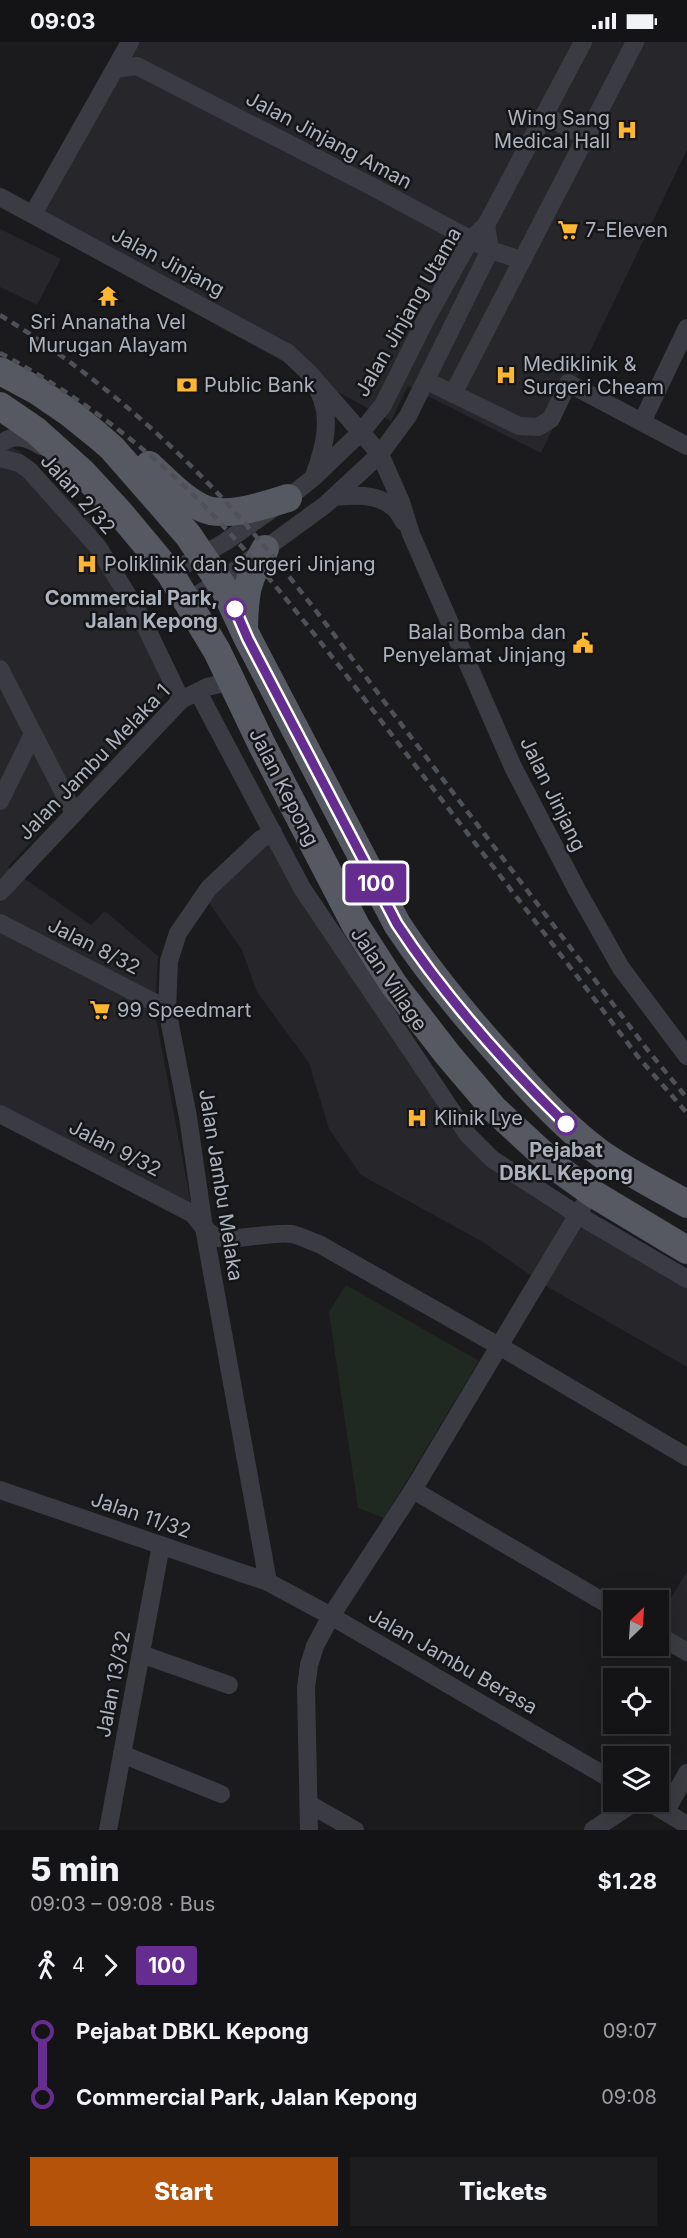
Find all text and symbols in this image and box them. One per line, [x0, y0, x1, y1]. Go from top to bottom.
text: 09:03 [30, 8, 96, 34]
street label: Jalan Jinjang Aman [242, 86, 416, 194]
place label: Wing Sang Medical Hall [494, 106, 610, 153]
hospital icon: Wing Sang Medical Hall [615, 118, 639, 142]
supermarket icon: 7-Eleven [556, 218, 580, 242]
place label: 7-Eleven [585, 218, 668, 242]
street label: Jalan Jinjang [107, 222, 229, 302]
street label: Jalan Jinjang Utama [350, 223, 466, 401]
temple icon: Sri Ananatha Vel Murugan Alayam [96, 284, 120, 308]
place label: Sri Ananatha Vel Murugan Alayam [28, 310, 188, 357]
place label: Mediklinik & Surgeri Cheam [523, 352, 664, 399]
hospital icon: Mediklinik & Surgeri Cheam [494, 363, 518, 387]
bank icon: Public Bank [175, 373, 199, 397]
place label: Public Bank [204, 373, 315, 397]
street label: Jalan 2/32 [36, 449, 120, 539]
hospital icon: Poliklinik dan Surgeri Jinjang [75, 552, 99, 576]
place label: Poliklinik dan Surgeri Jinjang [104, 552, 376, 576]
place label: Commercial Park, Jalan Kepong [45, 586, 218, 633]
marker: Commercial Park, Jalan Kepong [224, 598, 246, 620]
place label: Balai Bomba dan Penyelamat Jinjang [382, 620, 566, 667]
public building icon: Balai Bomba dan Penyelamat Jinjang [571, 631, 595, 655]
street label: Jalan Jambu Melaka 1 [13, 679, 175, 845]
street label: Jalan Kepong [244, 724, 324, 850]
street label: Jalan Jinjang [515, 733, 591, 855]
line badge: 100 [342, 864, 410, 902]
text: 100 [357, 871, 395, 896]
street label: Jalan 8/32 [44, 913, 144, 979]
street label: Jalan Village [346, 923, 432, 1035]
supermarket icon: 99 Speedmart [88, 998, 112, 1022]
place label: 99 Speedmart [117, 998, 252, 1022]
street label: Jalan Jambu Melaka [194, 1087, 248, 1283]
hospital icon: Klinik Lye [405, 1106, 429, 1130]
place label: Klinik Lye [434, 1106, 523, 1130]
marker: Pejabat DBKL Kepong [555, 1113, 577, 1135]
street label: Jalan 9/32 [65, 1115, 165, 1181]
place label: Pejabat DBKL Kepong [499, 1138, 633, 1185]
street label: Jalan 11/32 [88, 1487, 194, 1543]
north arrow [603, 1590, 669, 1656]
map controls [603, 1590, 669, 1812]
street label: Jalan Jambu Berasa [364, 1603, 542, 1719]
street label: Jalan 13/32 [91, 1628, 135, 1740]
button: locate [603, 1668, 669, 1734]
button: layers [603, 1746, 669, 1812]
text: 5 min [30, 1849, 120, 1889]
text: $1.28 [598, 1868, 657, 1894]
text: 09:03 – 09:08 · Bus [30, 1892, 215, 1916]
icon: walk [30, 1949, 63, 1982]
icon: forward [94, 1949, 127, 1982]
text: 4 [72, 1953, 85, 1977]
text: 100 [148, 1953, 185, 1978]
text: Pejabat DBKL Kepong [76, 2018, 309, 2044]
text: 09:07 [603, 2019, 657, 2043]
text: Commercial Park, Jalan Kepong [76, 2084, 417, 2110]
text: 09:08 [601, 2085, 657, 2109]
button: Start [30, 2157, 338, 2226]
button: Tickets [350, 2157, 657, 2226]

